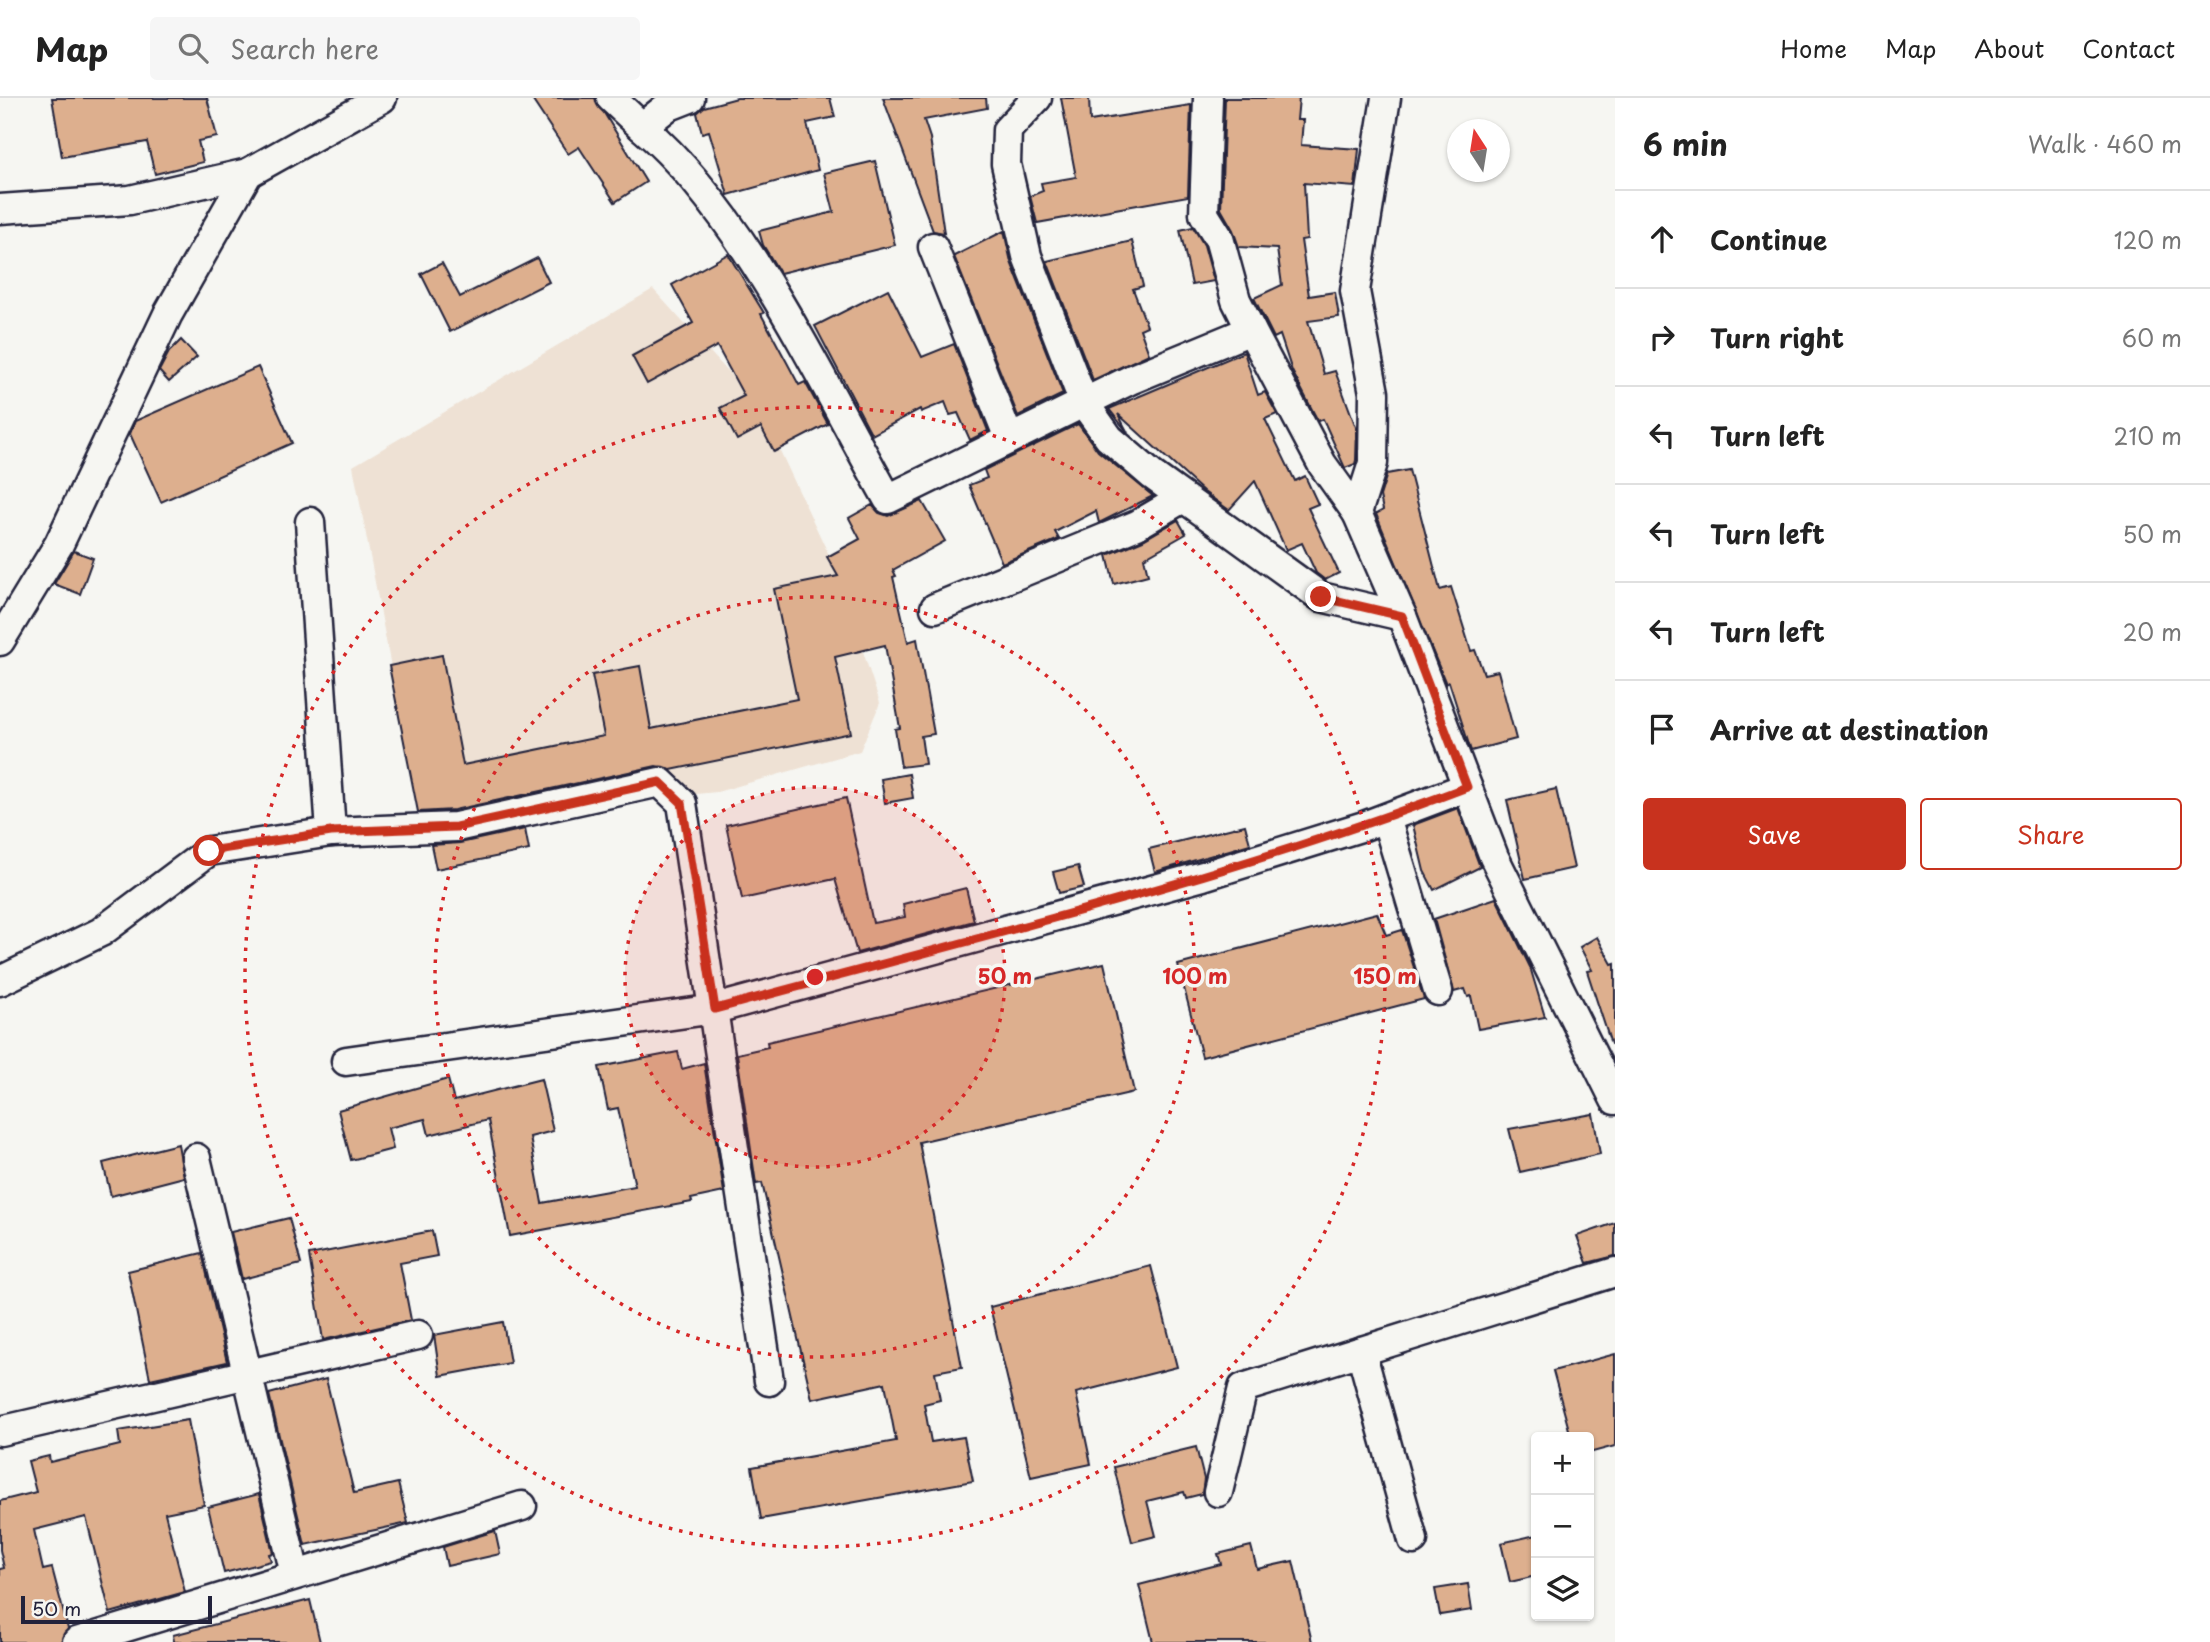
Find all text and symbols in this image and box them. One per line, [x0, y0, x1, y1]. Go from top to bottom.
search box [150, 17, 640, 80]
text: Map [35, 23, 108, 73]
icon: search [174, 29, 212, 67]
text: Search here [230, 29, 379, 68]
text: Home [1780, 30, 1847, 66]
text: Map [1885, 30, 1936, 66]
text: About [1974, 30, 2044, 66]
text: Contact [2082, 30, 2175, 66]
north arrow [1447, 119, 1510, 182]
text: 6 min [1643, 121, 1728, 166]
text: Walk · 460 m [2028, 126, 2182, 161]
icon: ahead [1643, 220, 1681, 258]
text: Continue [1710, 220, 1827, 259]
text: 120 m [2114, 222, 2182, 257]
icon: right [1643, 318, 1681, 356]
text: Turn right [1710, 318, 1844, 357]
text: 60 m [2122, 320, 2182, 355]
icon: left [1643, 416, 1681, 454]
text: Turn left [1710, 416, 1825, 455]
text: 210 m [2114, 418, 2182, 453]
icon: left [1643, 514, 1681, 552]
text: Turn left [1710, 514, 1825, 553]
text: 50 m [2122, 516, 2182, 551]
route end [1305, 581, 1336, 612]
icon: left [1643, 612, 1681, 650]
text: Turn left [1710, 612, 1825, 651]
text: 20 m [2123, 614, 2182, 649]
icon: arrive [1643, 710, 1681, 748]
text: Arrive at destination [1710, 710, 1989, 749]
button: Save [1643, 798, 1906, 870]
button: Share [1920, 798, 2182, 870]
route start [193, 835, 224, 866]
text: 50 m [978, 959, 1032, 991]
text: 100 m [1162, 959, 1228, 991]
text: 150 m [1353, 959, 1417, 991]
centre of rings [803, 965, 827, 989]
map controls [1531, 1432, 1594, 1621]
button: + [1531, 1432, 1594, 1495]
button: − [1531, 1495, 1594, 1558]
button: layers [1531, 1558, 1594, 1621]
scale bar [21, 1593, 212, 1625]
text: 50 m [32, 1594, 81, 1622]

